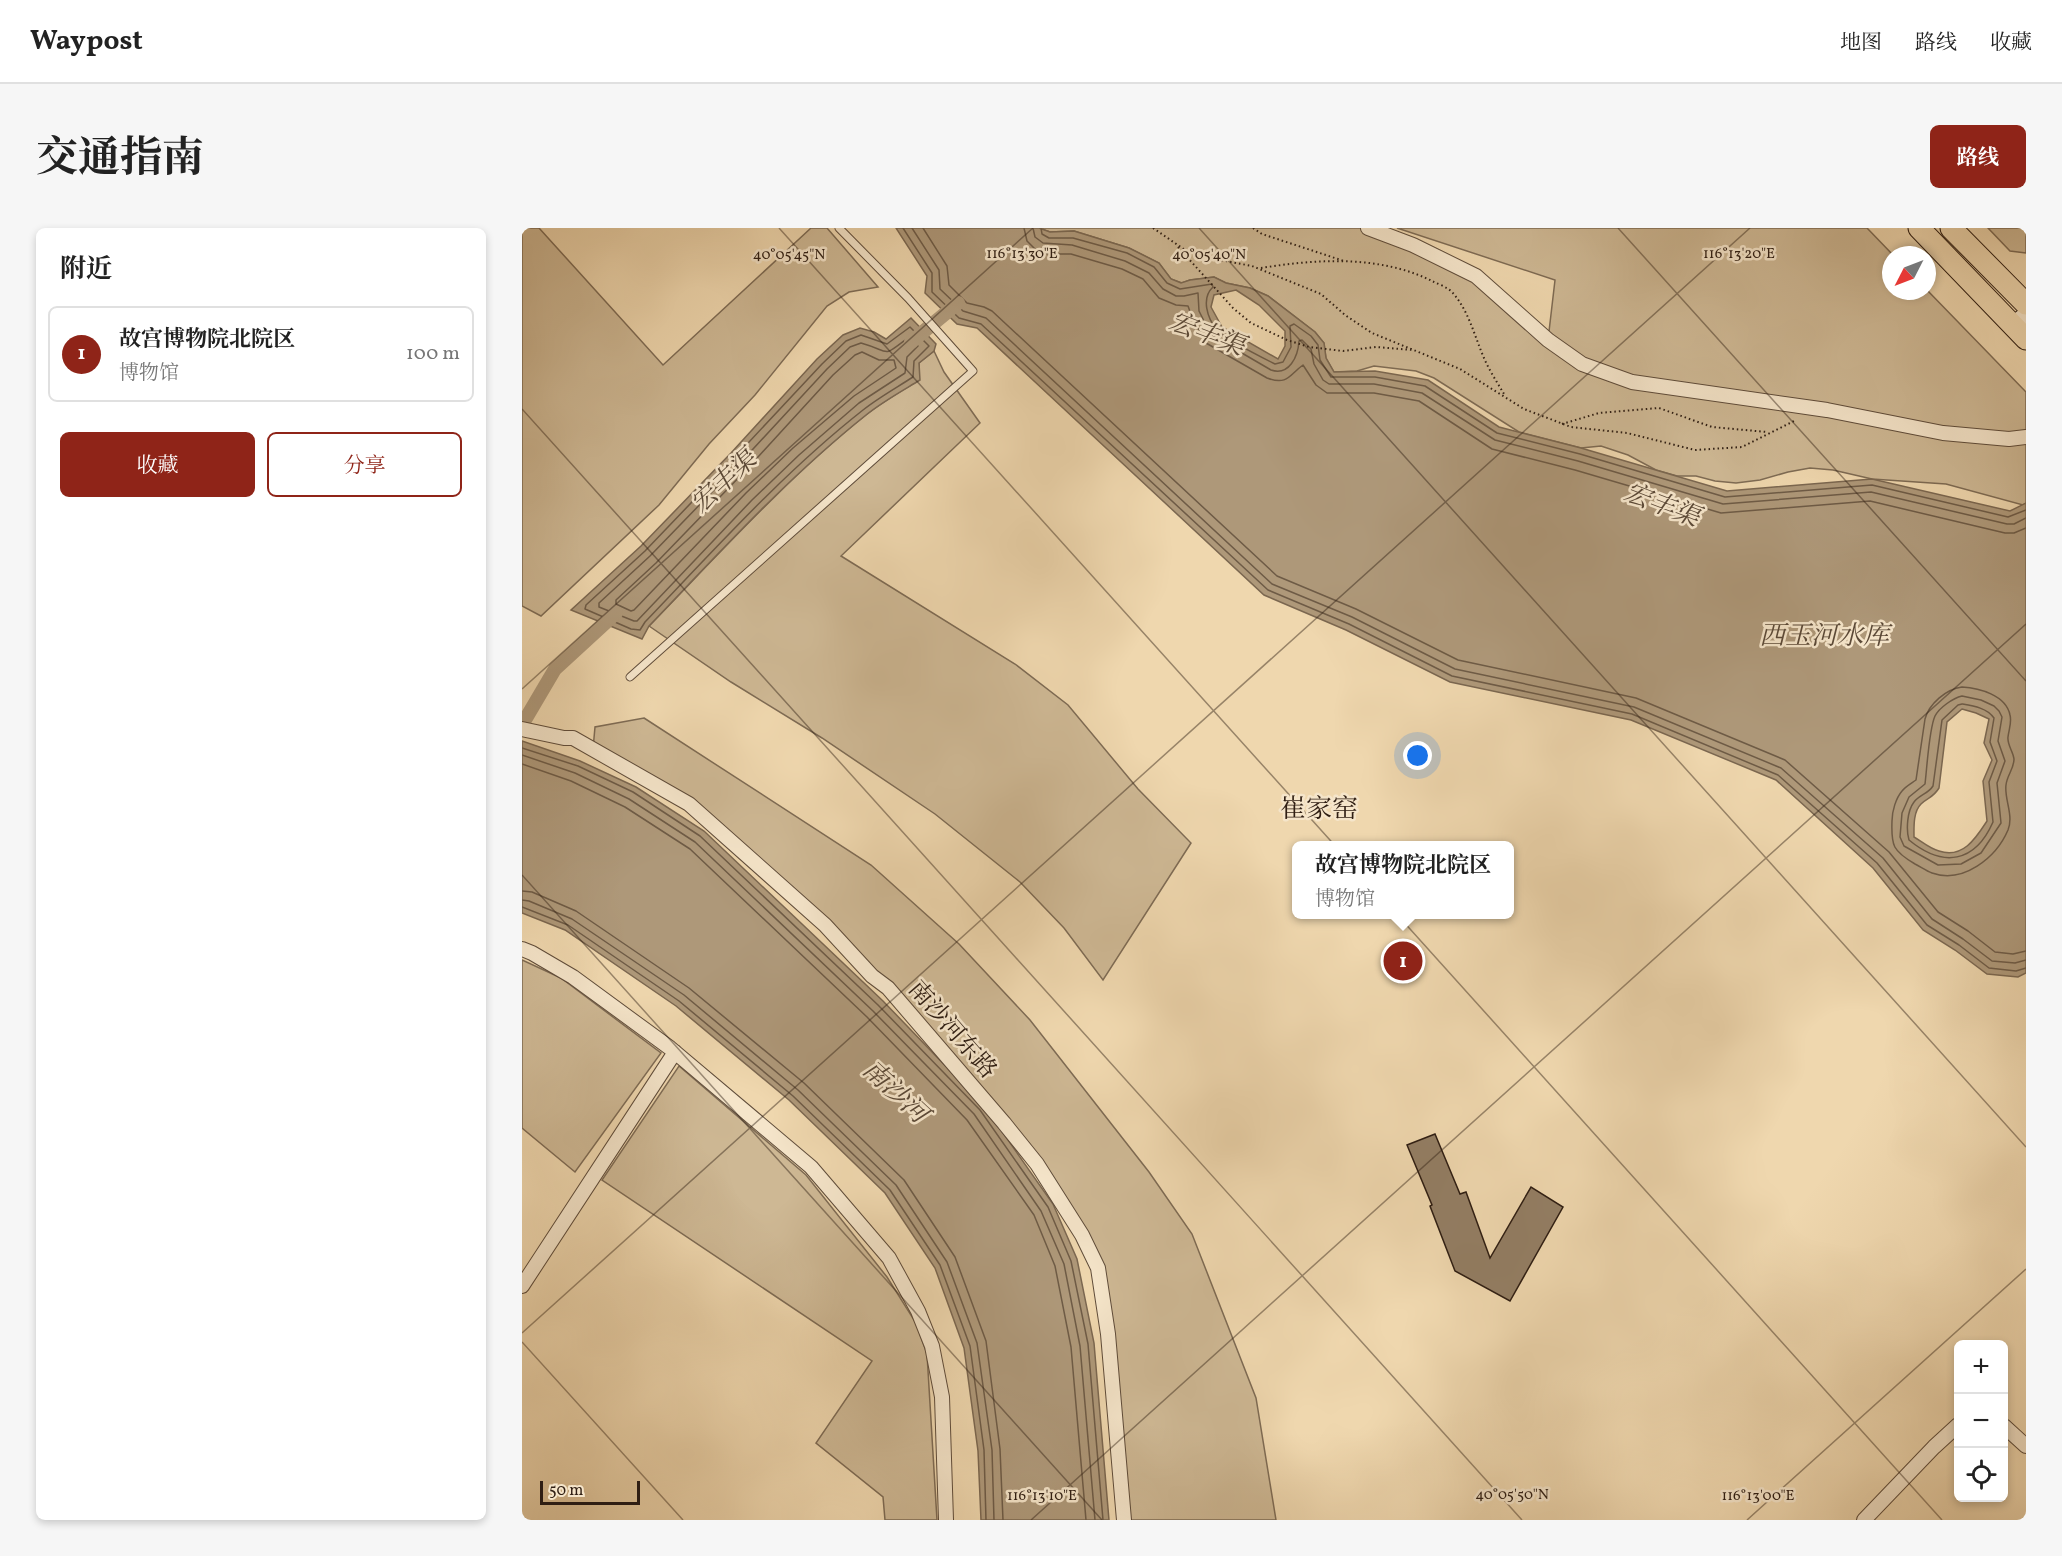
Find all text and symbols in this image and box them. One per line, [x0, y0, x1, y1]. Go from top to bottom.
text: Waypost [30, 22, 143, 61]
text: 地图 [1840, 29, 1882, 58]
text: 路线 [1915, 29, 1957, 58]
text: 收藏 [1990, 29, 2032, 58]
button: 路线 [1930, 125, 2026, 188]
text: 交通指南 [36, 131, 204, 190]
text: 116°13'30"E [986, 244, 1058, 265]
text: 116°13'20"E [1703, 244, 1775, 265]
text: 40°05'45"N [753, 245, 825, 266]
text: 40°05'40"N [1172, 245, 1246, 266]
north arrow [1882, 246, 1936, 300]
text: 附近 [60, 252, 112, 288]
water label: 宏丰渠 [1163, 304, 1252, 367]
text: 故宫博物院北院区 [119, 325, 295, 356]
text: 1 [77, 340, 86, 368]
text: 100 m [406, 340, 460, 368]
text: 博物馆 [119, 360, 179, 388]
button: 收藏 [60, 432, 255, 497]
button: 分享 [267, 432, 462, 497]
water label: 宏丰渠 [684, 441, 767, 522]
water label: 宏丰渠 [1618, 475, 1707, 538]
water label: 西玉河水库 [1759, 619, 1893, 655]
your location [1403, 741, 1432, 770]
district label: 崔家窑 [1280, 792, 1358, 828]
popup [1292, 841, 1514, 919]
text: 故宫博物院北院区 [1315, 851, 1491, 882]
text: 博物馆 [1315, 886, 1375, 914]
pin: 1 [1384, 938, 1422, 984]
street label: 南沙河东路 [899, 974, 1004, 1087]
water label: 南沙河 [854, 1053, 938, 1135]
map controls [1954, 1340, 2008, 1502]
button: + [1954, 1340, 2008, 1394]
button: − [1954, 1394, 2008, 1448]
button: locate [1954, 1448, 2008, 1502]
scale bar [540, 1478, 640, 1506]
text: 50 m [549, 1480, 583, 1502]
text: 40°05'50"N [1475, 1485, 1549, 1506]
text: 116°13'10"E [1007, 1486, 1077, 1507]
text: 116°13'00"E [1721, 1486, 1795, 1507]

